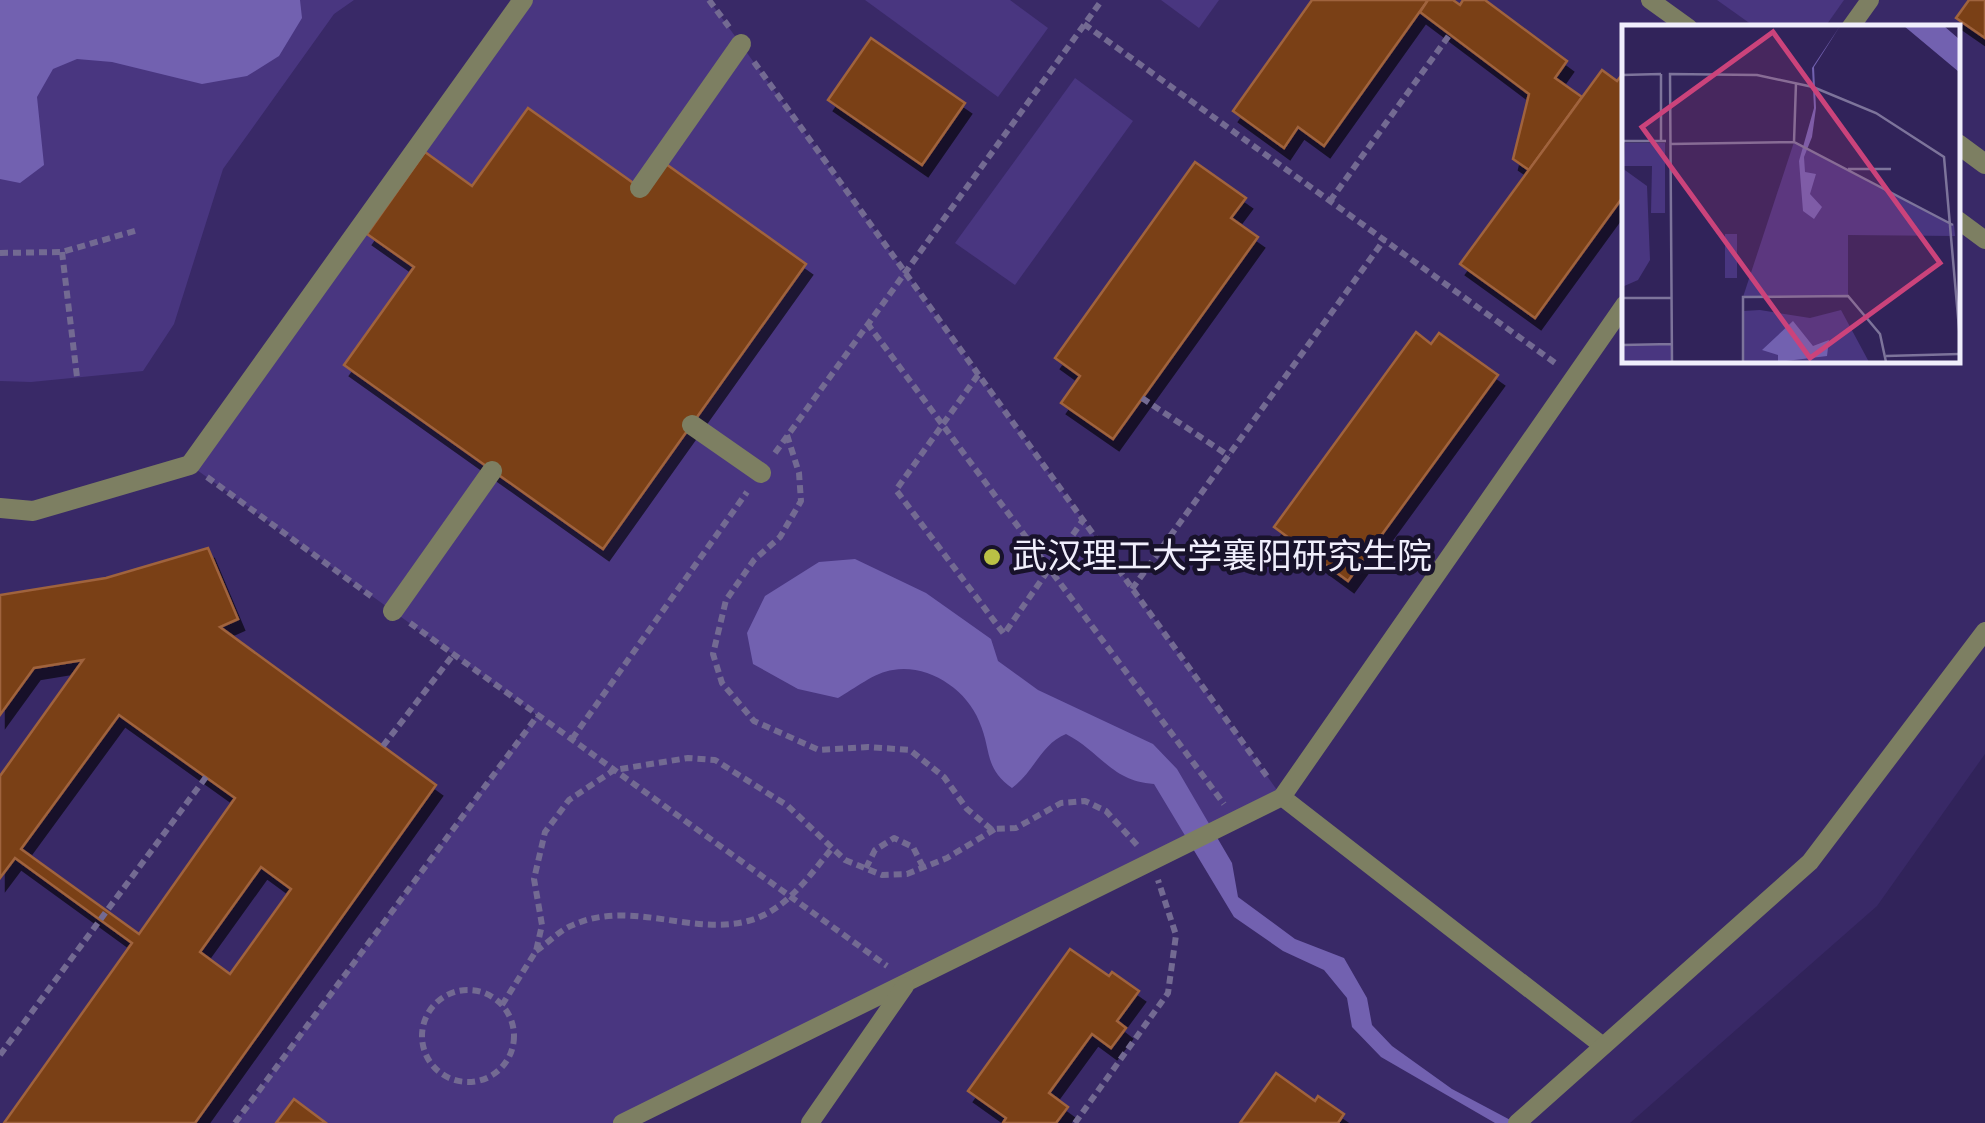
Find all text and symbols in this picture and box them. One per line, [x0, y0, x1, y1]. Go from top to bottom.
inset map [1622, 25, 1960, 362]
place label: 武汉理工大学襄阳研究生院 [1012, 536, 1432, 579]
marker: 武汉理工大学襄阳研究生院 [981, 546, 1003, 568]

